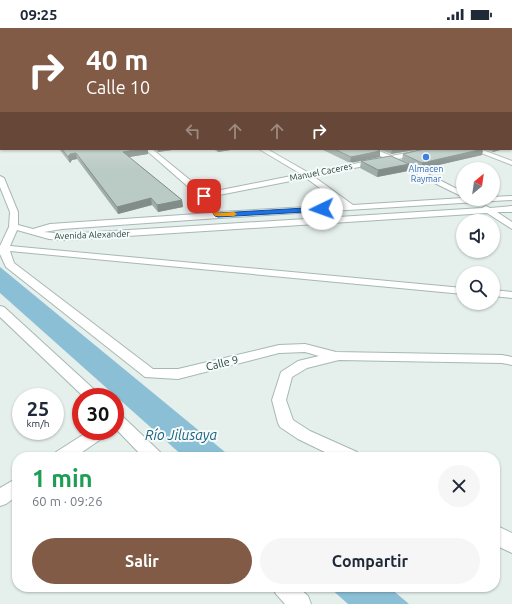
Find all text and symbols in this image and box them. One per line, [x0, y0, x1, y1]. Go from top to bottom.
text: 09:25 [20, 6, 58, 23]
icon: right [20, 44, 72, 96]
text: 40 m [86, 44, 148, 75]
text: Calle 10 [86, 77, 150, 97]
icon: left [182, 120, 204, 142]
icon: ahead [224, 120, 246, 142]
icon: ahead [266, 120, 288, 142]
icon: right [308, 120, 330, 142]
marker: Almacen Raymar [421, 152, 431, 162]
street label: Manuel Caceres [289, 161, 353, 183]
north arrow [456, 162, 500, 206]
map controls [456, 162, 500, 310]
place label: Almacen Raymar [409, 164, 443, 184]
pin [187, 179, 221, 213]
icon: arrive [193, 185, 215, 207]
position arrow [301, 188, 343, 230]
button: sound [456, 214, 500, 258]
street label: Avenida Alexander [54, 229, 130, 241]
button: search [456, 266, 500, 310]
street label: Calle 9 [205, 353, 239, 373]
speed limit sign: 30 [72, 388, 124, 440]
text: 25 [27, 397, 49, 420]
text: km/h [26, 418, 50, 429]
water label: Río Jilusaya [145, 427, 217, 443]
text: 1 min [32, 465, 93, 492]
button: close [438, 465, 480, 507]
text: 60 m · 09:26 [32, 494, 103, 508]
button: Salir [32, 538, 252, 584]
button: Compartir [260, 538, 480, 584]

